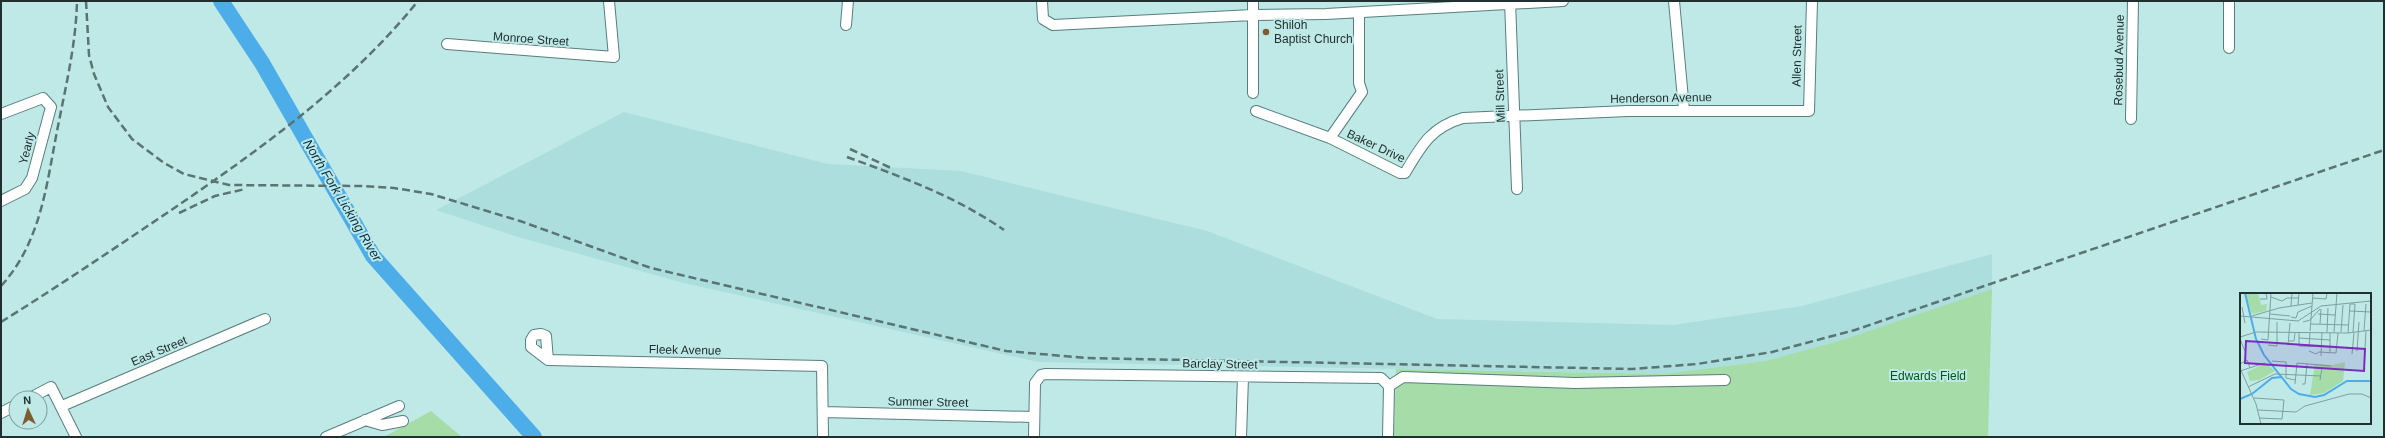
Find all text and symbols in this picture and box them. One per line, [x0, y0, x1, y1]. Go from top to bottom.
street label: Rosebud Avenue [2111, 14, 2127, 106]
place label: Shiloh Baptist Church [1274, 18, 1353, 46]
street label: Allen Street [1789, 24, 1805, 87]
marker: Shiloh Baptist Church [1261, 27, 1271, 37]
street label: Monroe Street [493, 29, 570, 49]
street label: Mill Street [1492, 68, 1508, 123]
street label: Henderson Avenue [1610, 90, 1712, 106]
street label: Baker Drive [1345, 126, 1408, 166]
street label: Yearly [16, 130, 38, 166]
water label: North Fork Licking River [300, 137, 385, 264]
inset map [2240, 293, 2371, 424]
street label: East Street [129, 333, 190, 369]
street label: Fleek Avenue [649, 342, 722, 358]
street label: Barclay Street [1182, 356, 1258, 372]
park label: Edwards Field [1890, 369, 1966, 383]
north arrow [8, 390, 48, 430]
text: N [23, 394, 32, 406]
street label: Summer Street [888, 394, 969, 410]

